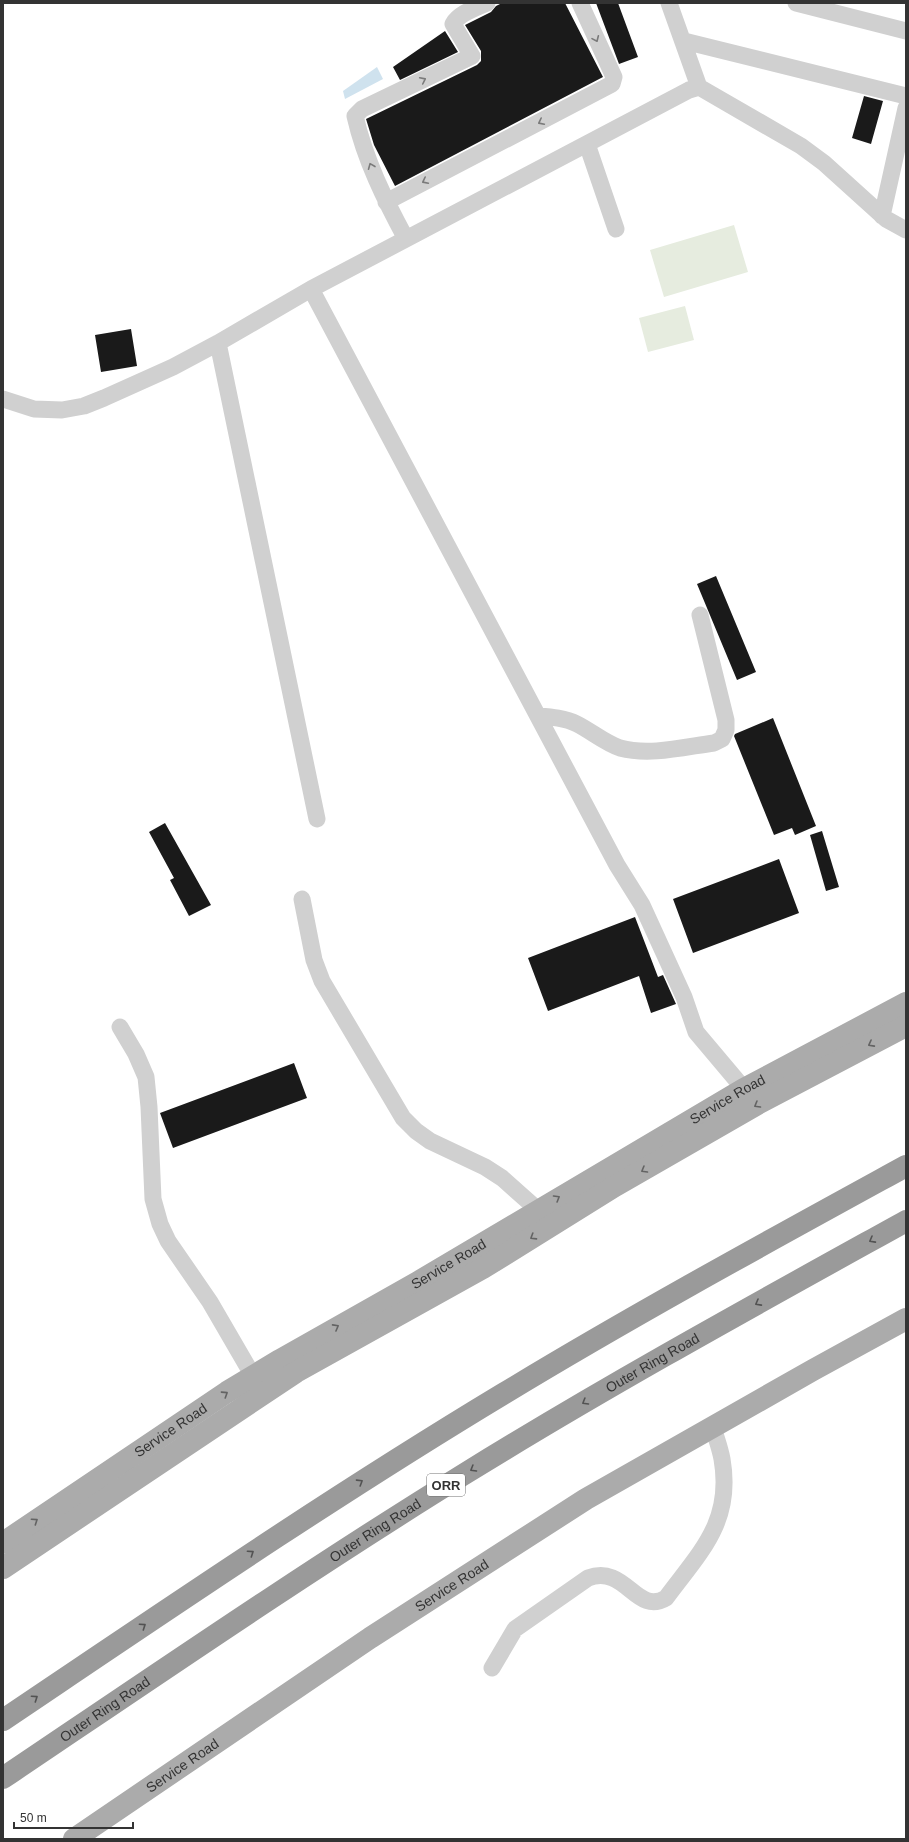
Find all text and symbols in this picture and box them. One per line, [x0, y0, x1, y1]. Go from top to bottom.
one-way arrow [592, 35, 600, 42]
one-way arrow [419, 77, 427, 85]
one-way arrow [538, 117, 545, 124]
one-way arrow [368, 162, 376, 169]
one-way arrow [422, 177, 430, 184]
one-way arrow [868, 1039, 876, 1046]
street label: Service Road [687, 1071, 768, 1127]
one-way arrow [753, 1100, 761, 1107]
one-way arrow [641, 1165, 648, 1172]
one-way arrow [553, 1196, 560, 1203]
one-way arrow [530, 1232, 537, 1240]
one-way arrow [869, 1235, 876, 1242]
street label: Service Road [408, 1236, 489, 1292]
one-way arrow [755, 1298, 762, 1305]
one-way arrow [332, 1324, 339, 1332]
street label: Outer Ring Road [603, 1330, 702, 1396]
one-way arrow [220, 1392, 227, 1399]
one-way arrow [581, 1397, 589, 1404]
street label: Service Road [131, 1400, 210, 1460]
one-way arrow [470, 1464, 477, 1471]
road number: ORR [427, 1474, 465, 1496]
one-way arrow [356, 1479, 363, 1487]
street label: Outer Ring Road [327, 1495, 424, 1566]
one-way arrow [31, 1519, 38, 1526]
one-way arrow [247, 1550, 254, 1558]
street label: Service Road [412, 1556, 491, 1615]
one-way arrow [139, 1623, 146, 1630]
street label: Outer Ring Road [57, 1673, 153, 1745]
one-way arrow [31, 1696, 38, 1703]
street label: Service Road [143, 1735, 222, 1796]
scale bar [14, 1804, 133, 1830]
text: 50 m [20, 1811, 47, 1825]

